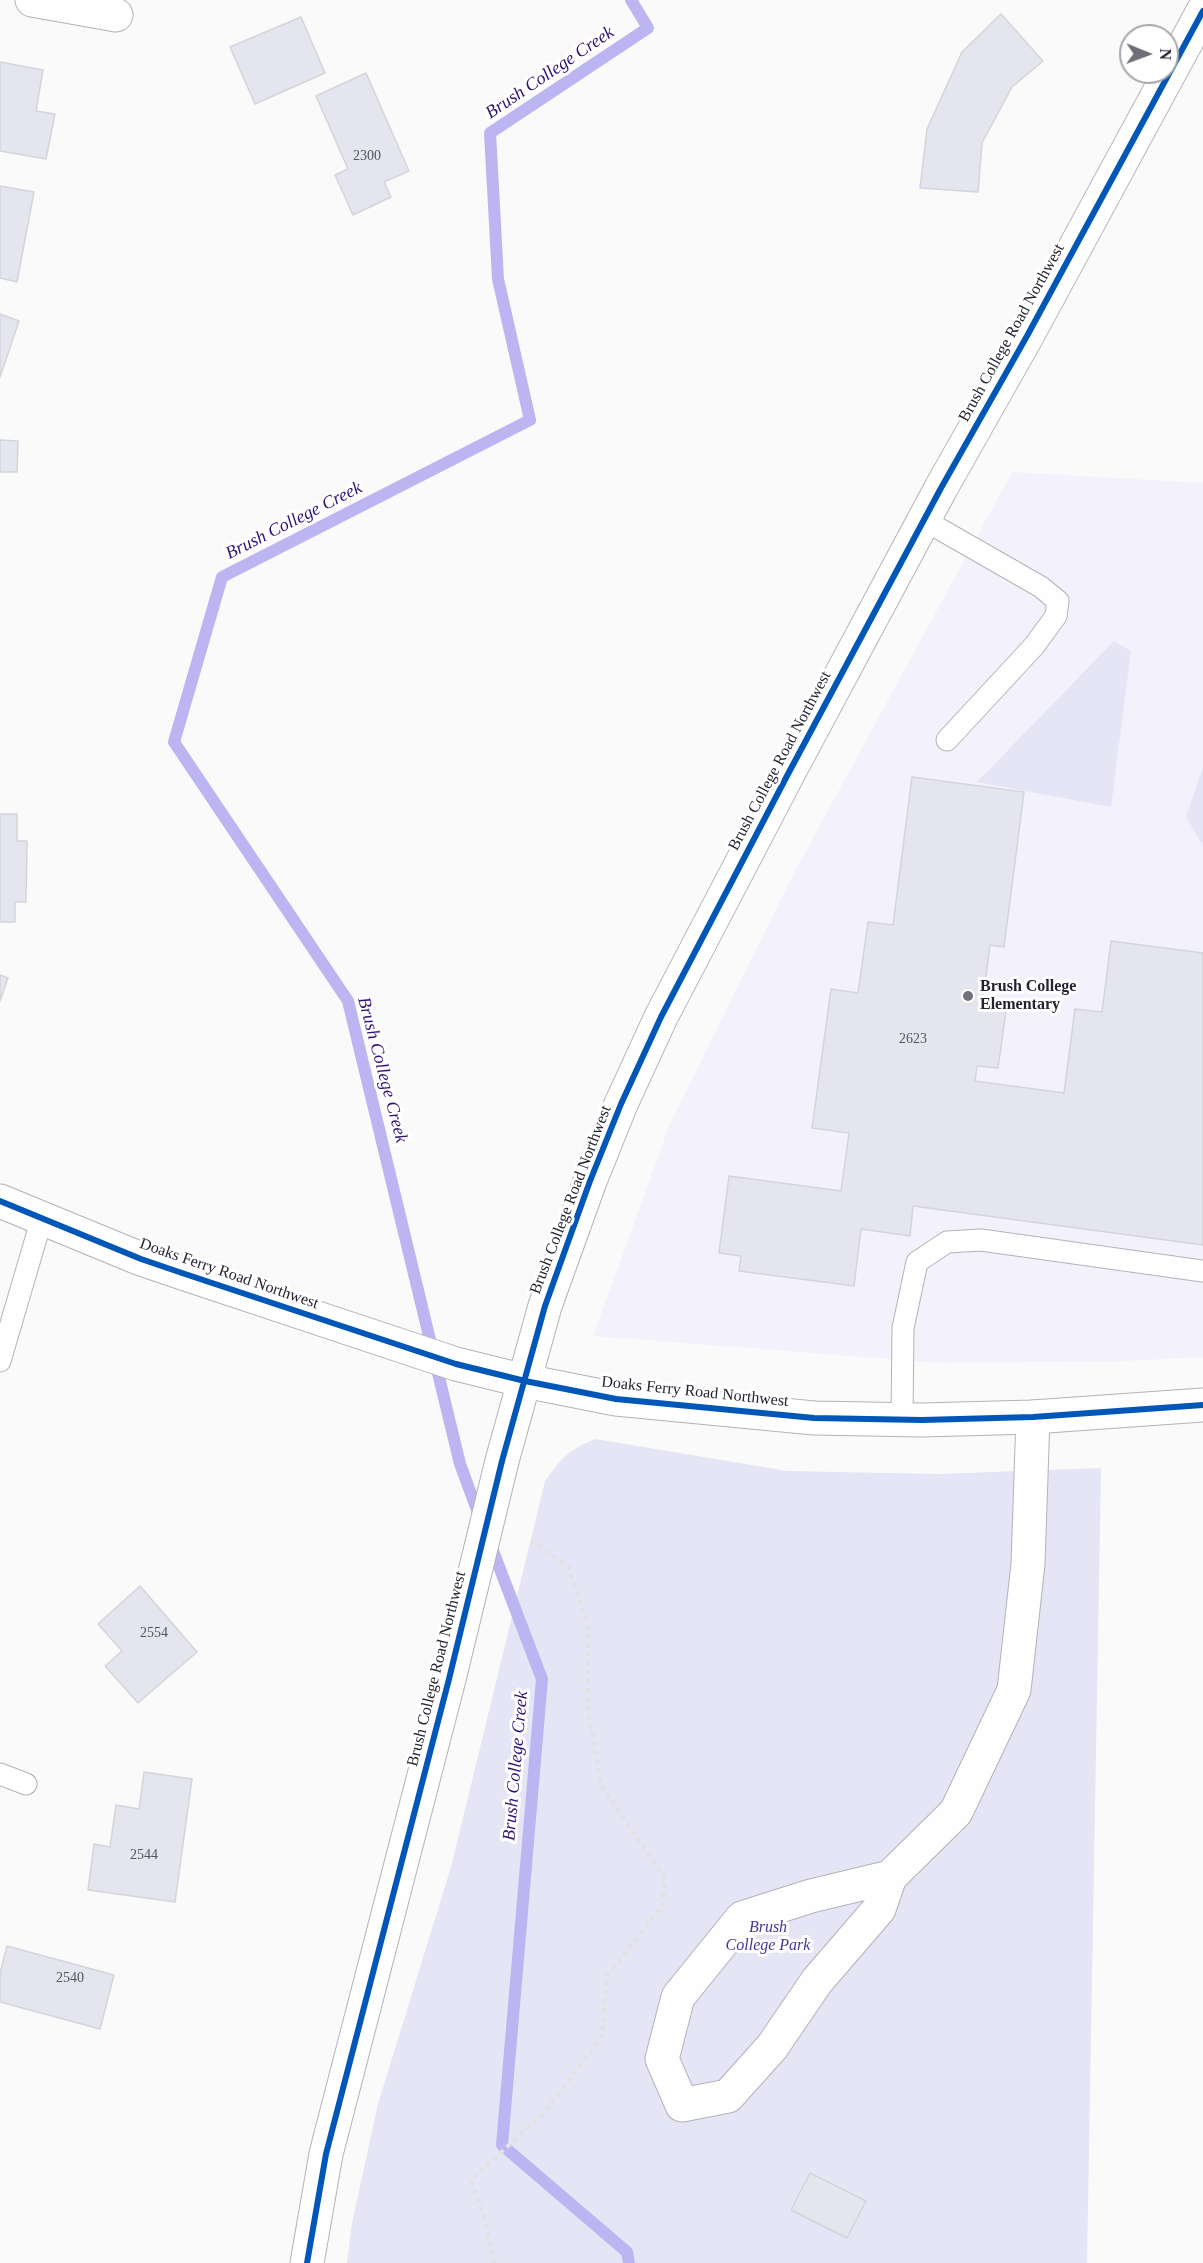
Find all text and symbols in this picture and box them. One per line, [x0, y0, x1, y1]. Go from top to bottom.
water label: Brush College Creek [482, 22, 618, 124]
north arrow [1119, 24, 1179, 84]
text: N [1157, 48, 1174, 60]
house number: 2300 [353, 148, 381, 164]
street label: Brush College Road Northwest [955, 241, 1069, 425]
water label: Brush College Creek [222, 477, 366, 565]
street label: Brush College Road Northwest [724, 668, 836, 854]
place label: Brush College Elementary [980, 977, 1076, 1015]
marker: Brush College Elementary [961, 989, 975, 1003]
water label: Brush College Creek [352, 995, 412, 1145]
house number: 2623 [899, 1031, 927, 1047]
street label: Brush College Road Northwest [526, 1103, 616, 1297]
street label: Doaks Ferry Road Northwest [137, 1234, 321, 1314]
street label: Doaks Ferry Road Northwest [601, 1373, 789, 1411]
street label: Brush College Road Northwest [403, 1569, 471, 1769]
house number: 2554 [140, 1625, 168, 1641]
water label: Brush College Creek [499, 1690, 533, 1842]
house number: 2544 [130, 1847, 158, 1863]
park label: Brush College Park [726, 1918, 810, 1956]
house number: 2540 [56, 1970, 84, 1986]

